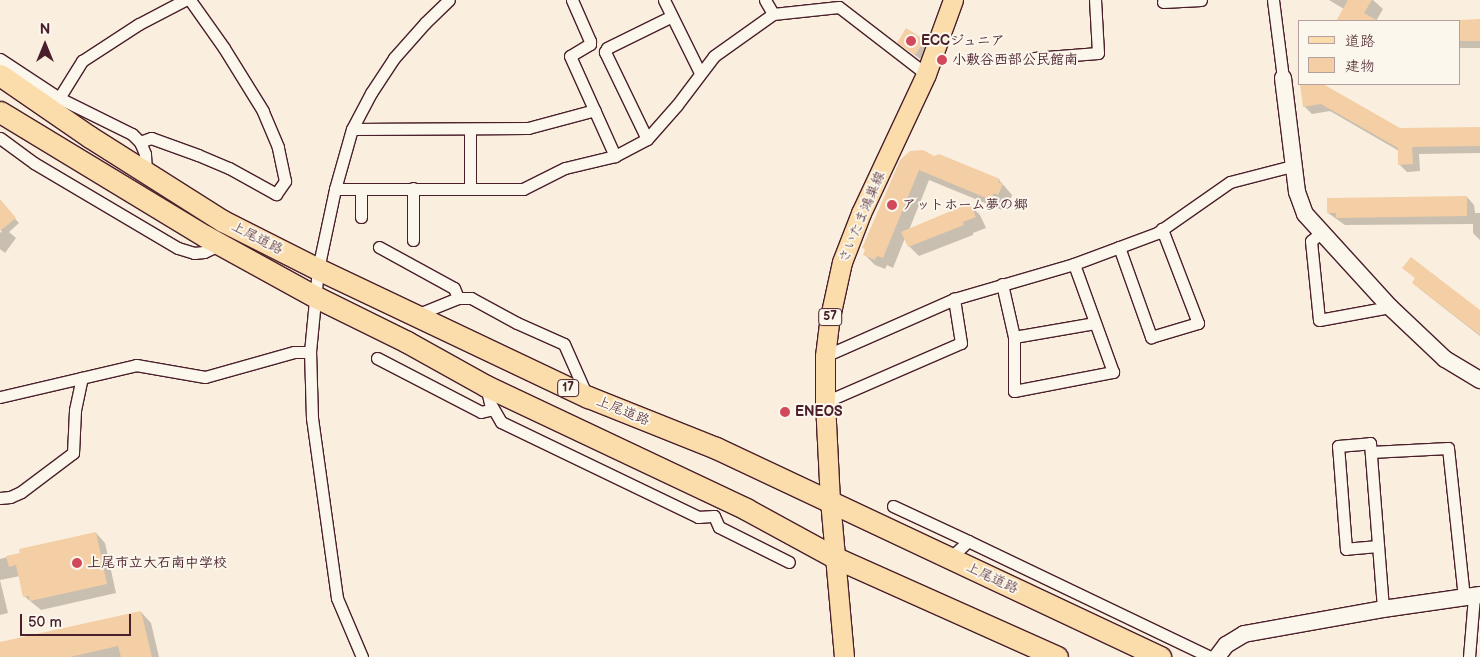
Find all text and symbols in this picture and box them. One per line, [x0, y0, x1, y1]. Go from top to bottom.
north arrow [20, 20, 70, 70]
legend [1298, 20, 1460, 85]
text: N [40, 21, 50, 38]
text: 道路 [1345, 32, 1375, 51]
place label: ECCジュニア [921, 33, 1006, 49]
marker: ECCジュニア [905, 35, 917, 47]
place label: 小敷谷西部公民館南 [952, 52, 1078, 68]
marker: 小敷谷西部公民館南 [936, 54, 948, 66]
text: 建物 [1345, 57, 1375, 76]
street label: さいたま鴻巣線 [835, 169, 889, 265]
place label: アットホーム夢の郷 [902, 197, 1028, 213]
marker: アットホーム夢の郷 [886, 199, 898, 211]
street label: 上尾道路 [228, 218, 286, 258]
road number: 57 [818, 308, 842, 326]
road number: 17 [557, 378, 579, 398]
street label: 上尾道路 [594, 393, 652, 429]
place label: ENEOS [795, 404, 842, 420]
marker: ENEOS [779, 406, 791, 418]
place label: 上尾市立大石南中学校 [87, 555, 227, 571]
marker: 上尾市立大石南中学校 [71, 557, 83, 569]
street label: 上尾道路 [963, 559, 1021, 597]
scale bar [22, 604, 134, 636]
text: 50 m [28, 613, 62, 632]

